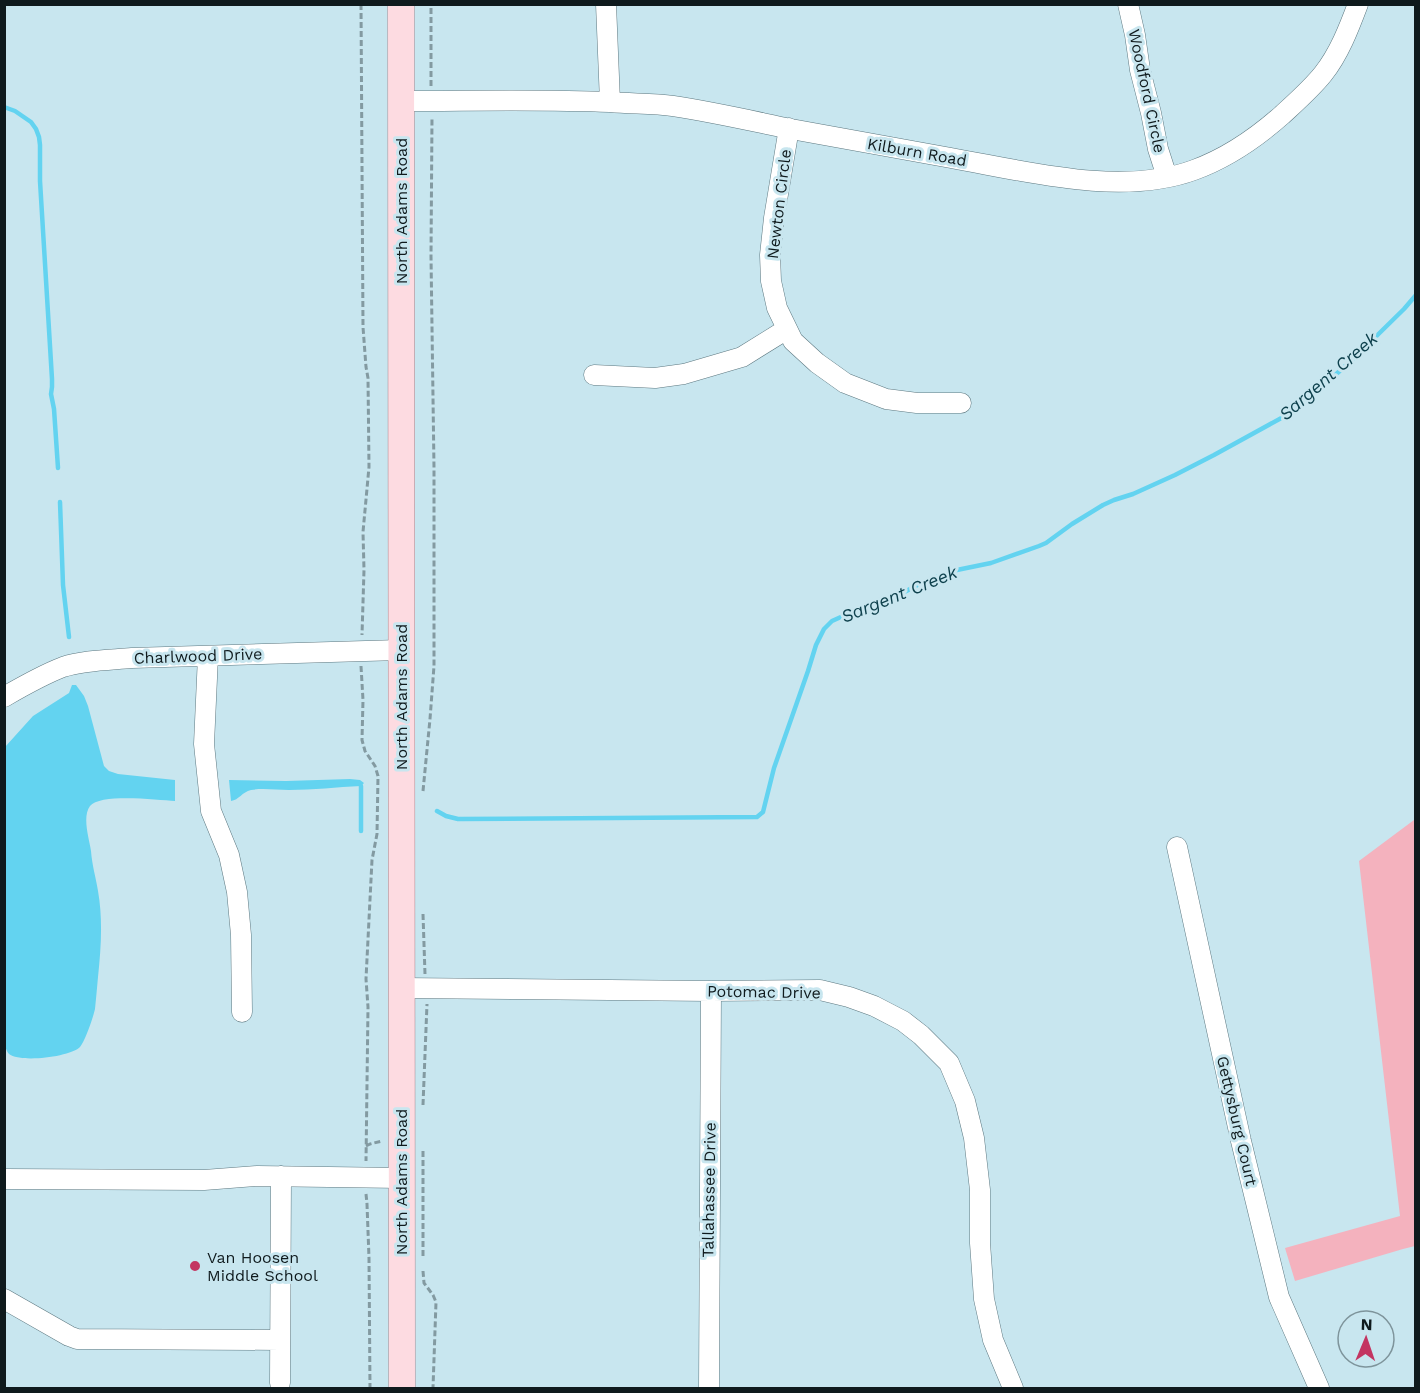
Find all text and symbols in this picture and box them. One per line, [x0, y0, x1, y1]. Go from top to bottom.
street label: Woodford Circle [1125, 27, 1169, 155]
street label: Kilburn Road [866, 134, 968, 170]
street label: North Adams Road [392, 138, 411, 284]
street label: Newton Circle [763, 148, 795, 260]
water label: Sargent Creek [1274, 327, 1382, 424]
water label: Sargent Creek [838, 561, 961, 627]
street label: North Adams Road [392, 624, 411, 770]
street label: Charlwood Drive [133, 644, 263, 668]
street label: Potomac Drive [707, 982, 821, 1002]
street label: Gettysburg Court [1213, 1054, 1261, 1188]
street label: North Adams Road [392, 1109, 411, 1255]
street label: Tallahassee Drive [698, 1122, 720, 1258]
place label: Van Hoosen Middle School [207, 1248, 318, 1285]
marker: Van Hoosen Middle School [188, 1259, 202, 1273]
north arrow [1336, 1309, 1396, 1369]
text: N [1360, 1315, 1373, 1334]

